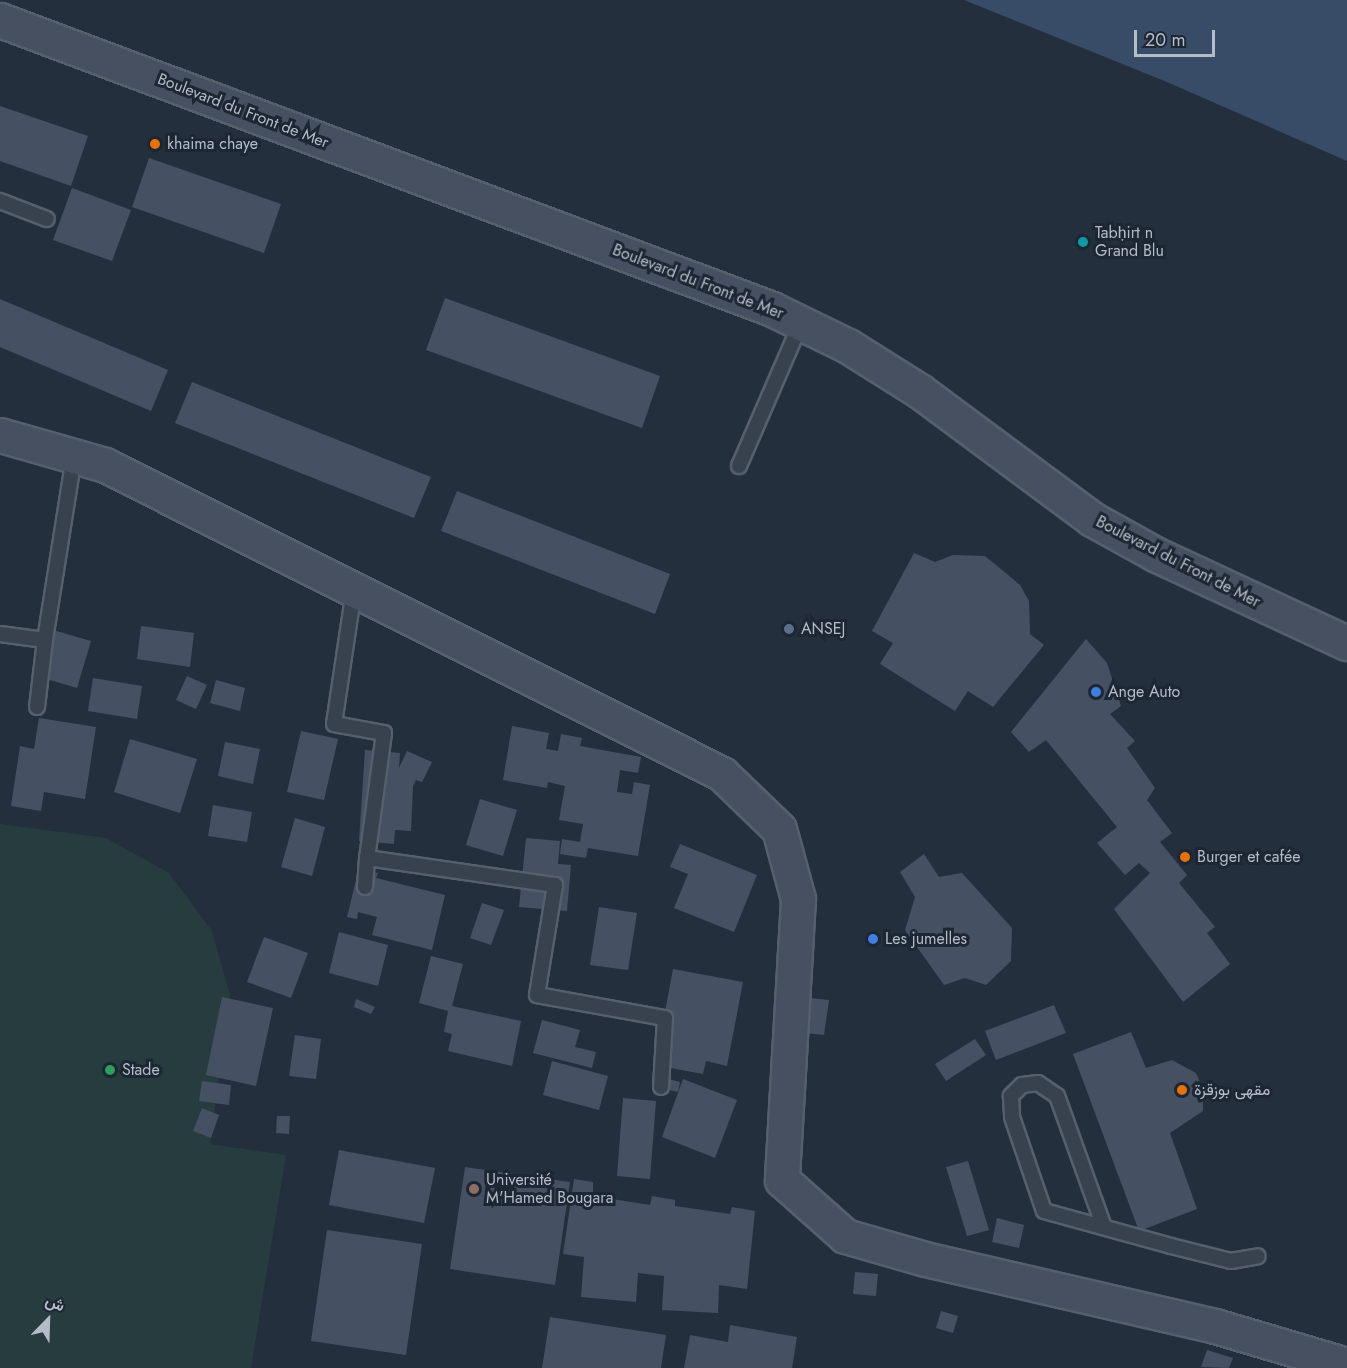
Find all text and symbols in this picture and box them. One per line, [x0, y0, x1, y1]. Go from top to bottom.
scale bar [1137, 18, 1218, 56]
text: 20 m [1145, 27, 1185, 53]
street label: Boulevard du Front de Mer [155, 69, 331, 153]
place label: khaima chaye [167, 134, 258, 154]
marker: khaima chaye [148, 137, 162, 151]
place label: Tabḥirt n Grand Blu [1095, 223, 1164, 261]
marker: Tabḥirt n Grand Blu [1076, 235, 1090, 249]
street label: Boulevard du Front de Mer [610, 240, 786, 324]
street label: Boulevard du Front de Mer [1093, 512, 1263, 612]
place label: ANSEJ [801, 619, 845, 639]
marker: ANSEJ [782, 622, 796, 636]
place label: Ange Auto [1108, 682, 1180, 702]
marker: Ange Auto [1089, 685, 1103, 699]
place label: Burger et cafée [1197, 847, 1301, 867]
marker: Burger et cafée [1178, 850, 1192, 864]
place label: Les jumelles [885, 929, 967, 949]
marker: Les jumelles [866, 932, 880, 946]
place label: Stade [122, 1060, 160, 1080]
marker: Stade [103, 1063, 117, 1077]
place label: مقهى بوزقزة [1194, 1080, 1270, 1100]
marker: مقهى بوزقزة [1175, 1083, 1189, 1097]
place label: Université M'Hamed Bougara [486, 1170, 613, 1208]
marker: Université M'Hamed Bougara [467, 1182, 481, 1196]
text: ش [42, 1289, 69, 1317]
north arrow [18, 1290, 78, 1350]

